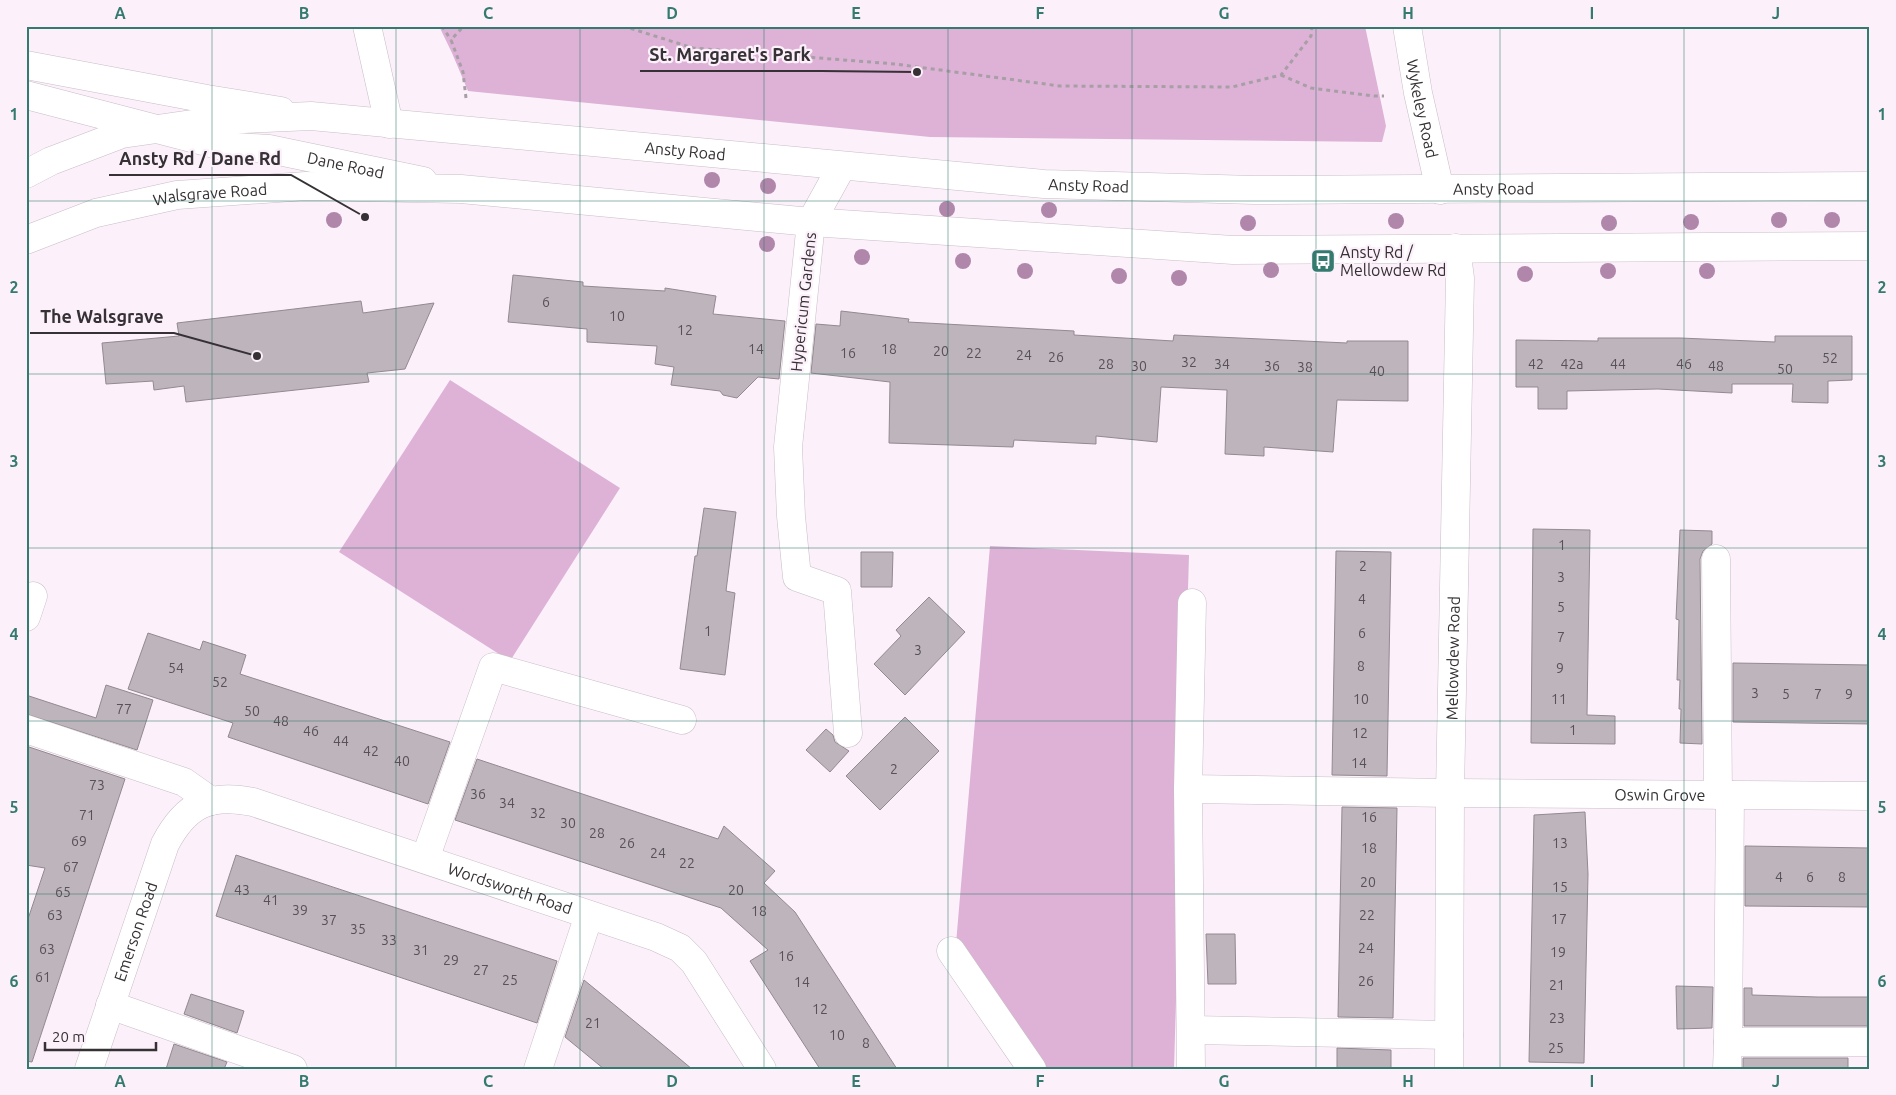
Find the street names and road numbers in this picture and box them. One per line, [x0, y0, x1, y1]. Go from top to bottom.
street label: Wykeley Road [1404, 58, 1441, 160]
street label: Ansty Road [644, 138, 726, 163]
street label: Dane Road [306, 148, 386, 182]
street label: Ansty Road [1048, 175, 1129, 195]
street label: Ansty Road [1453, 179, 1534, 198]
street label: Walsgrave Road [151, 180, 268, 209]
street label: Hypericum Gardens [787, 231, 819, 373]
street label: Mellowdew Road [1442, 596, 1463, 720]
street label: Oswin Grove [1614, 785, 1706, 804]
street label: Wordsworth Road [446, 859, 575, 917]
street label: Emerson Road [110, 880, 161, 984]

